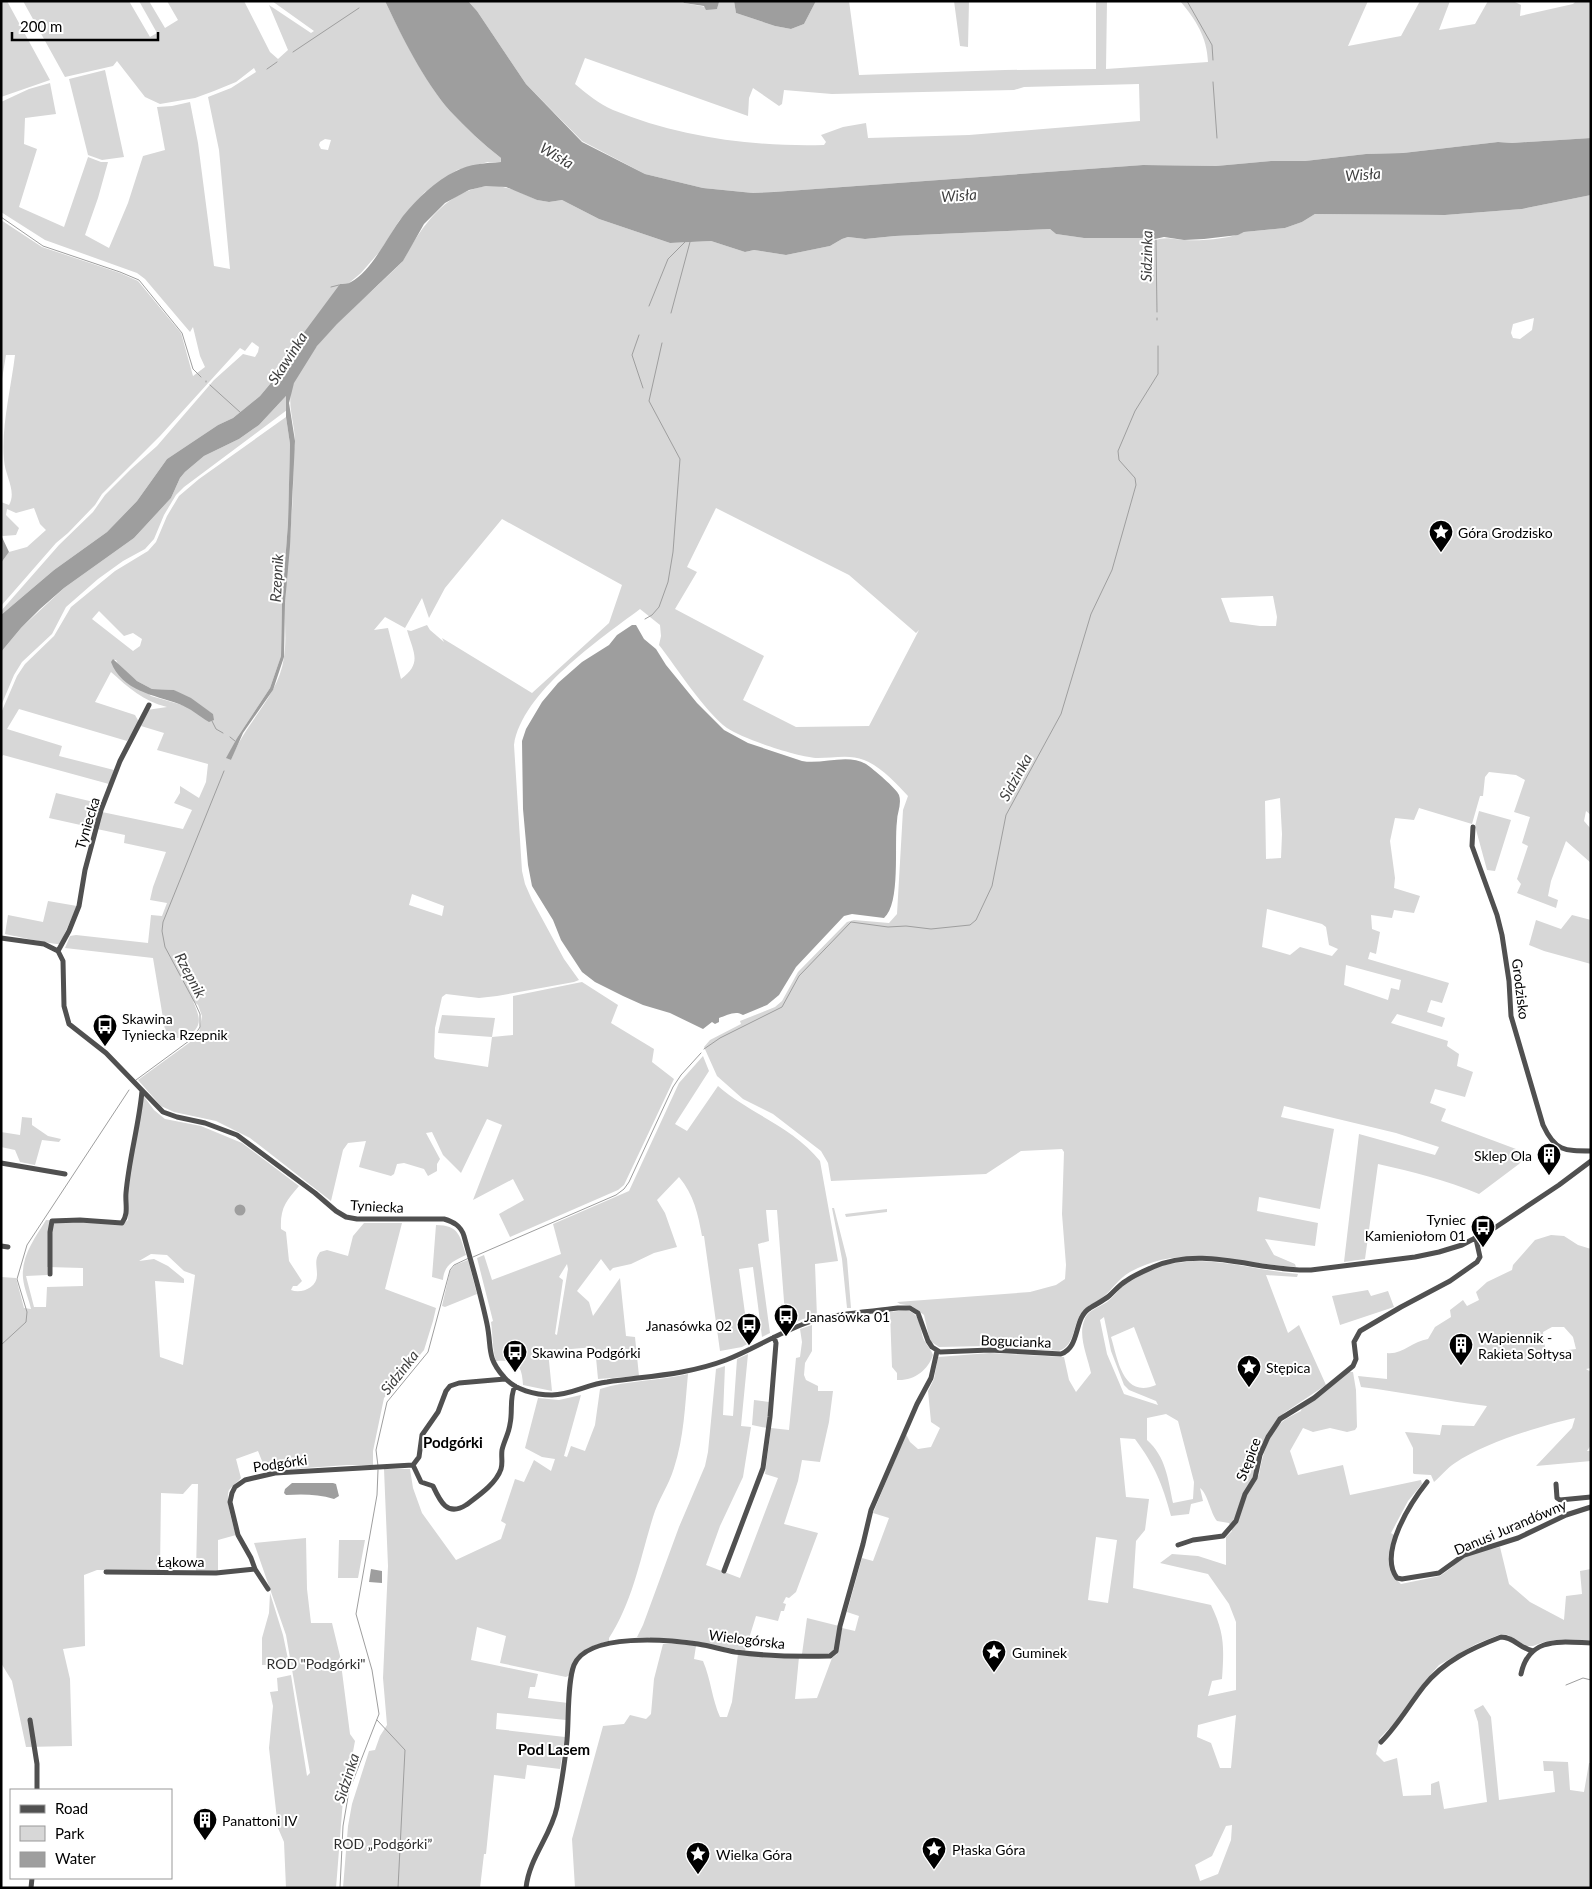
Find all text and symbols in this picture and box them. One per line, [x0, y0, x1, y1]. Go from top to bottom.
scale bar [12, 10, 159, 42]
text: 200 m [20, 17, 62, 35]
water label: Wisła [537, 138, 577, 172]
water label: Wisła [1345, 164, 1382, 184]
water label: Wisła [941, 185, 978, 205]
water label: Sidzinka [1137, 230, 1155, 282]
water label: Skawinka [263, 328, 311, 387]
place icon: Góra Grodzisko [1428, 519, 1454, 553]
place label: Góra Grodzisko [1458, 524, 1553, 541]
water label: Rzepnik [266, 552, 286, 603]
water label: Sidzinka [995, 750, 1035, 804]
street label: Tyniecka [71, 795, 103, 851]
water label: Rzepnik [172, 949, 211, 1001]
street label: Grodzisko [1509, 958, 1533, 1020]
place label: Skawina Tyniecka Rzepnik [122, 1010, 229, 1043]
bus stop icon: Skawina Tyniecka Rzepnik [92, 1013, 118, 1047]
building icon: Sklep Ola [1536, 1142, 1562, 1176]
place label: Sklep Ola [1474, 1147, 1532, 1164]
street label: Tyniecka [350, 1196, 404, 1216]
place label: Tyniec Kamieniołom 01 [1365, 1211, 1466, 1244]
bus stop icon: Tyniec Kamieniołom 01 [1470, 1214, 1496, 1248]
bus stop icon: Janasówka 01 [773, 1303, 799, 1337]
place label: Janasówka 01 [804, 1308, 890, 1325]
bus stop icon: Janasówka 02 [736, 1312, 762, 1346]
place label: Janasówka 02 [646, 1317, 732, 1334]
place label: Wapiennik - Rakieta Sołtysa [1478, 1329, 1572, 1362]
street label: Bogucianka [980, 1331, 1052, 1351]
building icon: Wapiennik - Rakieta Sołtysa [1448, 1332, 1474, 1366]
bus stop icon: Skawina Podgórki [502, 1339, 528, 1373]
place label: Skawina Podgórki [532, 1344, 641, 1361]
water label: Sidzinka [376, 1346, 422, 1398]
place icon: Stępica [1236, 1354, 1262, 1388]
place label: Stępica [1266, 1359, 1311, 1376]
district label: Podgórki [423, 1433, 483, 1451]
street label: Stępice [1232, 1435, 1264, 1483]
street label: Podgórki [252, 1451, 308, 1475]
street label: Danusi Jurandówny [1451, 1495, 1569, 1558]
street label: Łąkowa [158, 1553, 204, 1570]
street label: Wielogórska [708, 1626, 786, 1652]
place icon: Guminek [981, 1639, 1007, 1673]
place label: Guminek [1012, 1644, 1068, 1661]
park label: ROD "Podgórki" [267, 1655, 365, 1672]
district label: Pod Lasem [518, 1740, 590, 1758]
water label: Sidzinka [330, 1751, 363, 1805]
legend [10, 1789, 172, 1879]
text: Road [55, 1799, 88, 1817]
building icon: Panattoni IV [192, 1807, 218, 1841]
place label: Panattoni IV [222, 1812, 298, 1829]
text: Park [55, 1824, 85, 1842]
park label: ROD „Podgórki” [334, 1835, 432, 1852]
place icon: Płaska Góra [921, 1836, 947, 1870]
place icon: Wielka Góra [685, 1841, 711, 1875]
place label: Płaska Góra [952, 1841, 1025, 1858]
place label: Wielka Góra [716, 1846, 792, 1863]
text: Water [55, 1849, 96, 1867]

